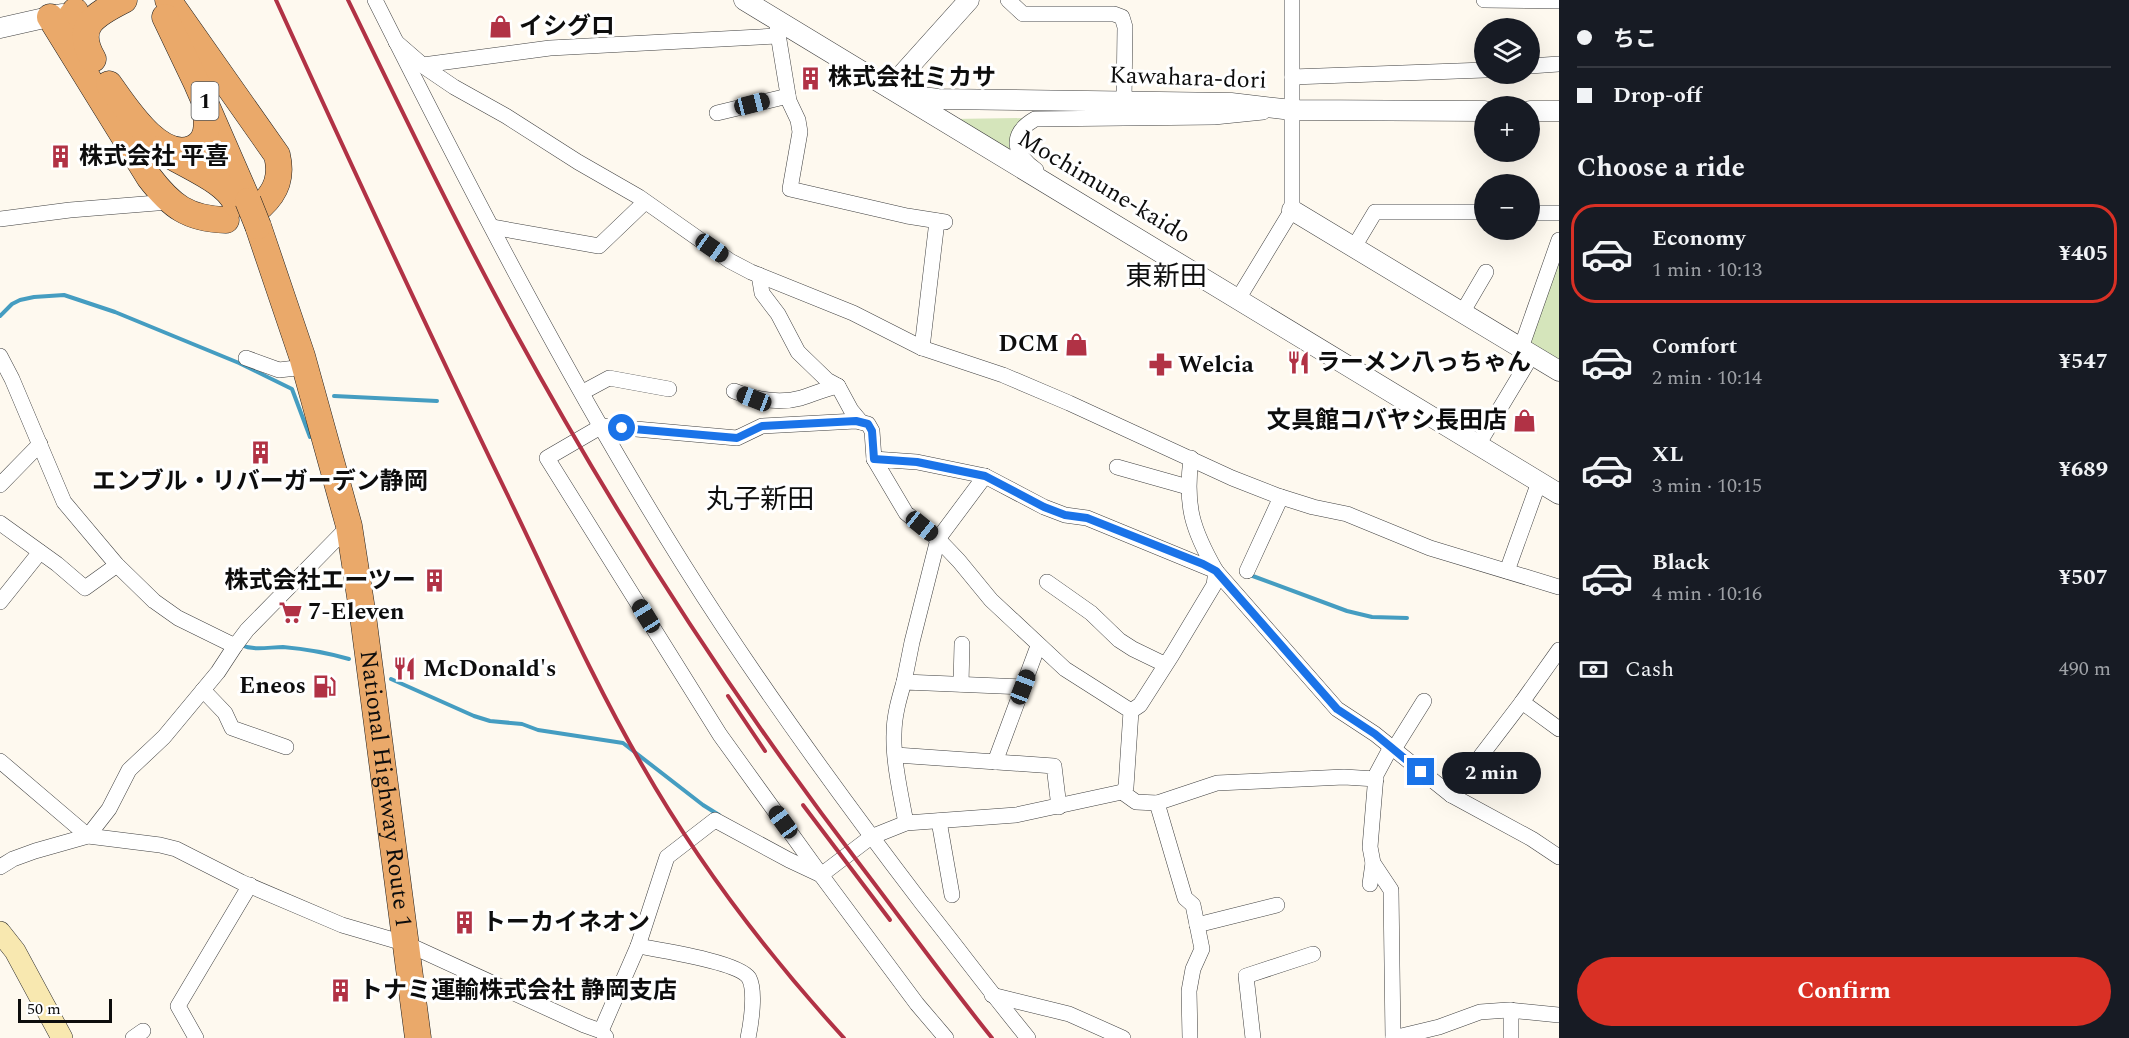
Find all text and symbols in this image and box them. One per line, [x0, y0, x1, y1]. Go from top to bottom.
place label: イシグロ [519, 9, 615, 45]
shop icon: イシグロ [488, 14, 514, 40]
map controls [1474, 18, 1540, 240]
button: layers [1474, 18, 1540, 84]
text: ちこ [1613, 23, 1657, 56]
street label: Kawahara-dori [1109, 57, 1267, 99]
place label: 株式会社ミカサ [828, 60, 996, 96]
building icon: 株式会社ミカサ [797, 65, 823, 91]
text: Drop-off [1613, 79, 1702, 112]
road number: 1 [192, 82, 218, 120]
car [732, 91, 772, 117]
button: + [1474, 96, 1540, 162]
street label: Mochimune-kaido [1010, 121, 1198, 253]
place label: 株式会社 平喜 [79, 139, 229, 175]
building icon: 株式会社 平喜 [48, 144, 74, 170]
text: Choose a ride [1577, 147, 1745, 189]
button: − [1474, 174, 1540, 240]
text: Economy [1652, 222, 1745, 255]
icon: car [1580, 227, 1634, 281]
car [692, 230, 732, 266]
text: ¥405 [2059, 237, 2108, 270]
text: 1 min · 10:13 [1652, 255, 1762, 285]
district label: 東新田 [1126, 256, 1207, 298]
place label: DCM [998, 326, 1059, 362]
text: Comfort [1652, 330, 1737, 363]
shop icon: DCM [1064, 331, 1090, 357]
icon: car [1580, 335, 1634, 389]
place label: ラーメン八っちゃん [1316, 345, 1531, 381]
text: ¥547 [2059, 345, 2108, 378]
place label: Welcia [1178, 347, 1255, 383]
restaurant icon: ラーメン八っちゃん [1285, 350, 1311, 376]
pharmacy icon: Welcia [1147, 352, 1173, 378]
text: 2 min · 10:14 [1652, 363, 1762, 393]
car [734, 384, 774, 414]
place label: 文具館コバヤシ長田店 [1267, 403, 1507, 439]
shop icon: 文具館コバヤシ長田店 [1512, 408, 1538, 434]
route start [608, 414, 635, 441]
text: XL [1652, 438, 1683, 471]
building icon: エンブル・リバーガーデン静岡 [247, 439, 273, 465]
icon: car [1580, 443, 1634, 497]
text: ¥689 [2059, 453, 2108, 486]
place label: エンブル・リバーガーデン静岡 [92, 464, 428, 500]
text: 3 min · 10:15 [1652, 471, 1762, 501]
district label: 丸子新田 [706, 479, 814, 521]
car [902, 508, 942, 544]
text: Black [1652, 546, 1710, 579]
icon: car [1580, 551, 1634, 605]
text: ¥507 [2059, 561, 2108, 594]
place label: 株式会社エーツー [224, 563, 416, 599]
building icon: 株式会社エーツー [421, 568, 447, 594]
text: 4 min · 10:16 [1652, 579, 1762, 609]
place label: 7-Eleven [308, 594, 405, 630]
car [629, 596, 663, 636]
supermarket icon: 7-Eleven [277, 599, 303, 625]
street label: National Highway Route 1 [350, 648, 421, 930]
place label: McDonald's [423, 651, 556, 687]
icon: cash [1577, 653, 1610, 686]
text: Cash [1625, 653, 1674, 686]
text: 490 m [2059, 654, 2111, 684]
restaurant icon: McDonald's [392, 656, 418, 682]
car [1008, 667, 1038, 707]
place label: Eneos [239, 668, 306, 704]
fuel station icon: Eneos [311, 673, 337, 699]
callout: 2 min [1442, 751, 1541, 793]
route end [1407, 758, 1434, 785]
text: 2 min [1465, 758, 1518, 788]
car [765, 802, 801, 842]
place label: トーカイネオン [482, 905, 650, 941]
building icon: トーカイネオン [451, 910, 477, 936]
button: Confirm [1577, 957, 2111, 1026]
place label: トナミ運輸株式会社 静岡支店 [359, 973, 677, 1009]
building icon: トナミ運輸株式会社 静岡支店 [328, 978, 354, 1004]
scale bar [18, 996, 112, 1024]
text: 50 m [27, 997, 61, 1021]

